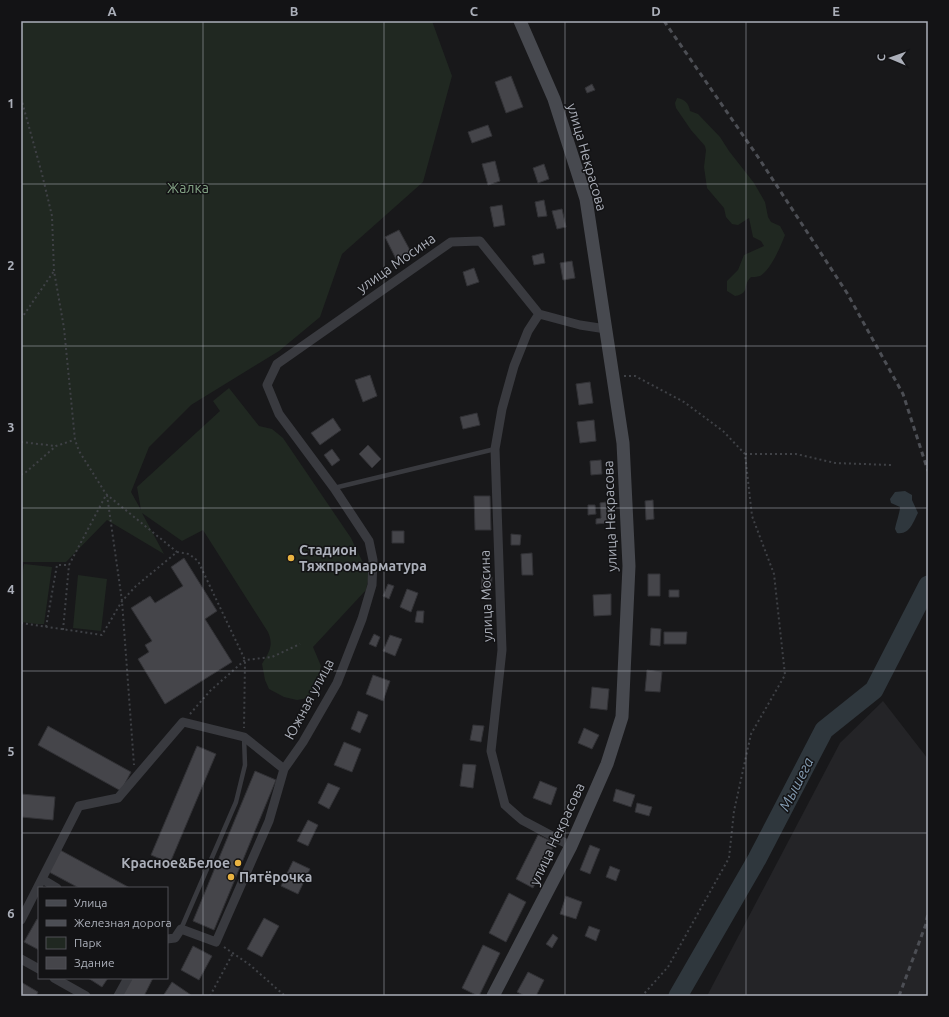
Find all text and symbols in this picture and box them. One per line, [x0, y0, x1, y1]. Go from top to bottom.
text: A [107, 4, 117, 18]
text: B [290, 4, 299, 18]
text: C [470, 4, 479, 18]
text: D [651, 4, 661, 18]
text: E [832, 4, 840, 18]
north arrow [871, 38, 911, 78]
text: С [875, 54, 887, 61]
text: 1 [7, 96, 15, 110]
street label: улица Некрасова [564, 101, 610, 213]
park label: Жалка [167, 180, 209, 196]
street label: улица Мосина [354, 230, 438, 296]
text: 2 [7, 258, 15, 272]
text: 3 [7, 420, 15, 434]
street label: улица Некрасова [600, 460, 620, 572]
place label: Стадион Тяжпромарматура [299, 542, 427, 574]
street label: улица Мосина [476, 550, 496, 642]
marker: Стадион Тяжпромарматура [286, 553, 296, 563]
text: 4 [7, 582, 15, 596]
street label: Южная улица [281, 656, 337, 742]
text: 5 [7, 744, 15, 758]
water label: Мышега [775, 754, 817, 814]
street label: улица Некрасова [526, 780, 588, 888]
place label: Красное&Белое [121, 855, 230, 871]
marker: Красное&Белое [233, 858, 243, 868]
place label: Пятёрочка [239, 869, 312, 885]
marker: Пятёрочка [226, 872, 236, 882]
legend [38, 887, 168, 979]
text: Улица [74, 896, 107, 909]
text: 6 [7, 906, 15, 920]
text: Железная дорога [74, 916, 172, 929]
text: Парк [74, 936, 102, 949]
text: Здание [74, 956, 115, 969]

